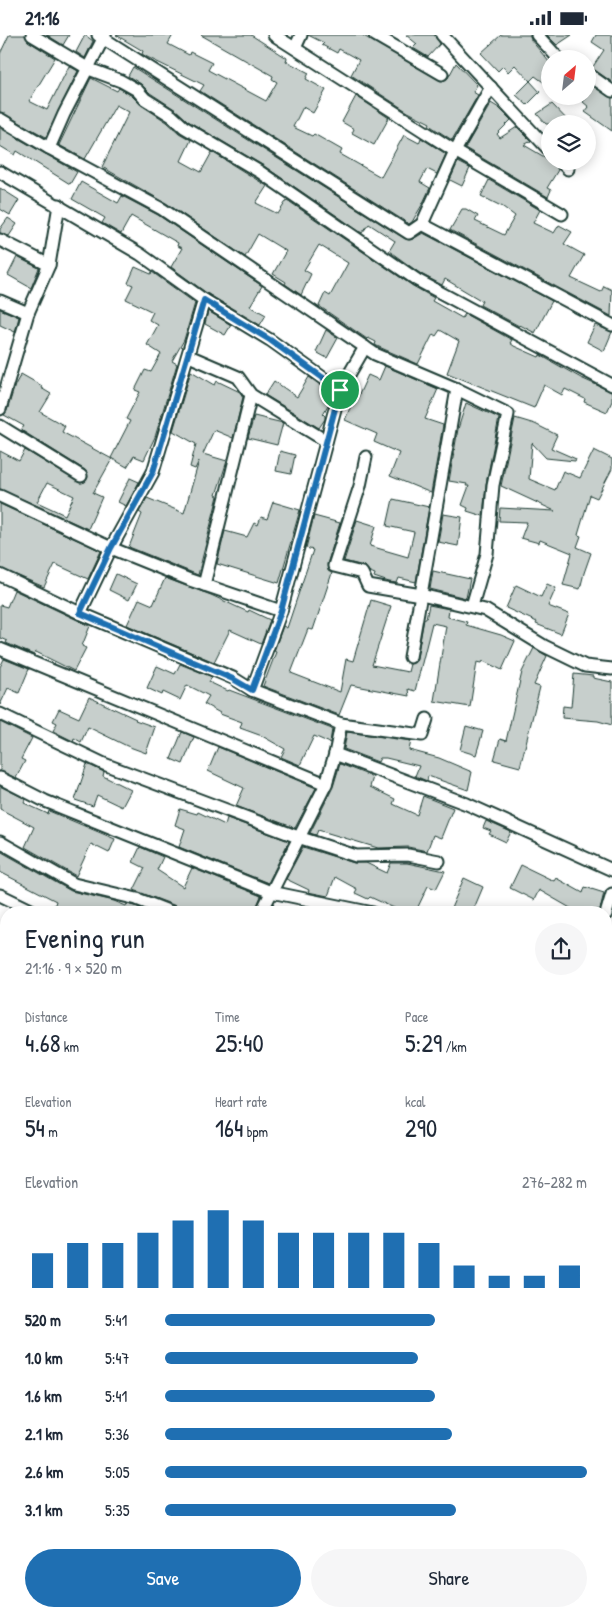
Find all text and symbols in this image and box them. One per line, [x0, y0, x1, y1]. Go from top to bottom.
text: 21:16 [25, 5, 60, 31]
north arrow [541, 50, 596, 105]
map controls [541, 50, 596, 170]
button: layers [541, 115, 596, 170]
pin [319, 369, 361, 411]
icon: arrive [326, 376, 354, 404]
text: Evening run [25, 919, 145, 957]
button: share [535, 923, 587, 975]
text: 21:16 · 9 × 520 m [25, 957, 122, 979]
text: Distance [25, 1007, 68, 1026]
text: Time [215, 1007, 240, 1026]
text: Pace [405, 1007, 428, 1026]
text: 4.68 [25, 1026, 61, 1060]
text: 25:40 [215, 1026, 264, 1060]
text: 5:29 [405, 1026, 442, 1060]
text: km [61, 1037, 79, 1056]
text: /km [442, 1037, 467, 1056]
text: Elevation [25, 1092, 72, 1111]
text: Heart rate [215, 1092, 267, 1111]
text: kcal [405, 1092, 425, 1111]
text: 54 [25, 1111, 45, 1145]
text: 164 [215, 1111, 243, 1145]
text: 290 [405, 1111, 437, 1145]
text: m [45, 1122, 58, 1141]
text: bpm [243, 1122, 268, 1141]
text: Elevation [25, 1171, 78, 1193]
text: 276–282 m [522, 1171, 587, 1193]
text: 520 m [25, 1309, 61, 1331]
text: 5:41 [105, 1309, 127, 1331]
text: 1.0 km [25, 1347, 63, 1369]
text: 5:47 [105, 1347, 129, 1369]
text: 1.6 km [25, 1385, 62, 1407]
text: 5:41 [105, 1385, 127, 1407]
text: 2.1 km [25, 1423, 63, 1445]
text: 5:36 [105, 1423, 129, 1445]
text: 2.6 km [25, 1461, 64, 1483]
text: 5:05 [105, 1461, 129, 1483]
text: 3.1 km [25, 1499, 63, 1521]
text: 5:35 [105, 1499, 129, 1521]
button: Save [25, 1549, 301, 1607]
button: Share [311, 1549, 587, 1607]

